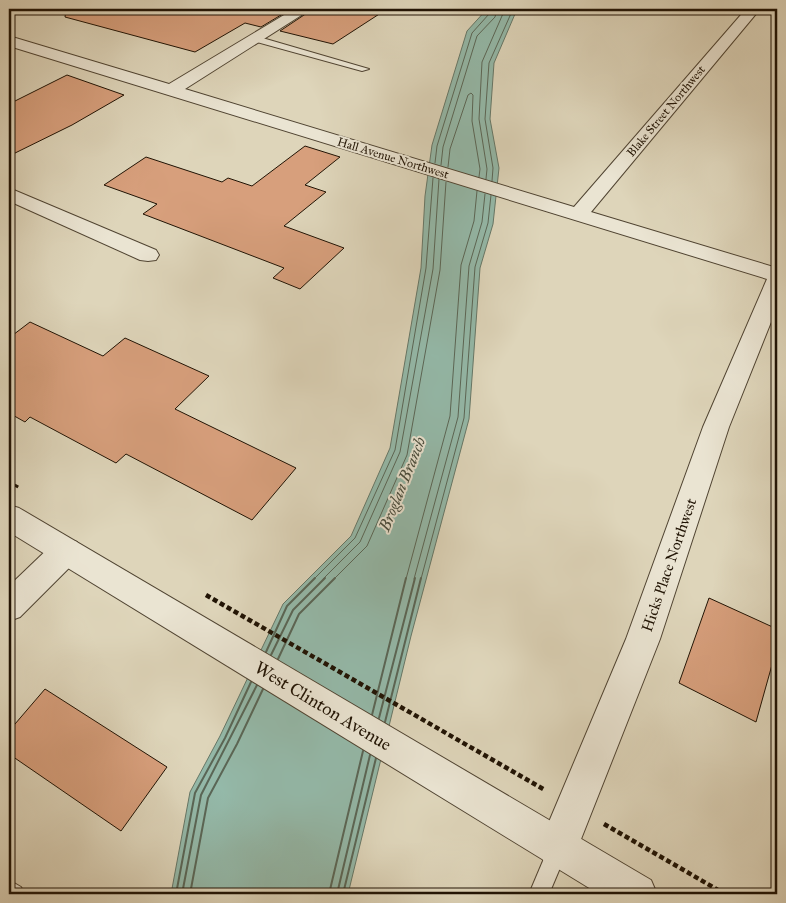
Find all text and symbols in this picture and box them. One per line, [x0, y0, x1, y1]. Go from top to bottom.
street label: Blake Street Northwest [624, 62, 709, 159]
street label: Hall Avenue Northwest [336, 134, 451, 182]
water label: Broglan Branch [374, 434, 430, 535]
street label: Hicks Place Northwest [638, 495, 700, 634]
street label: West Clinton Avenue [251, 656, 395, 756]

